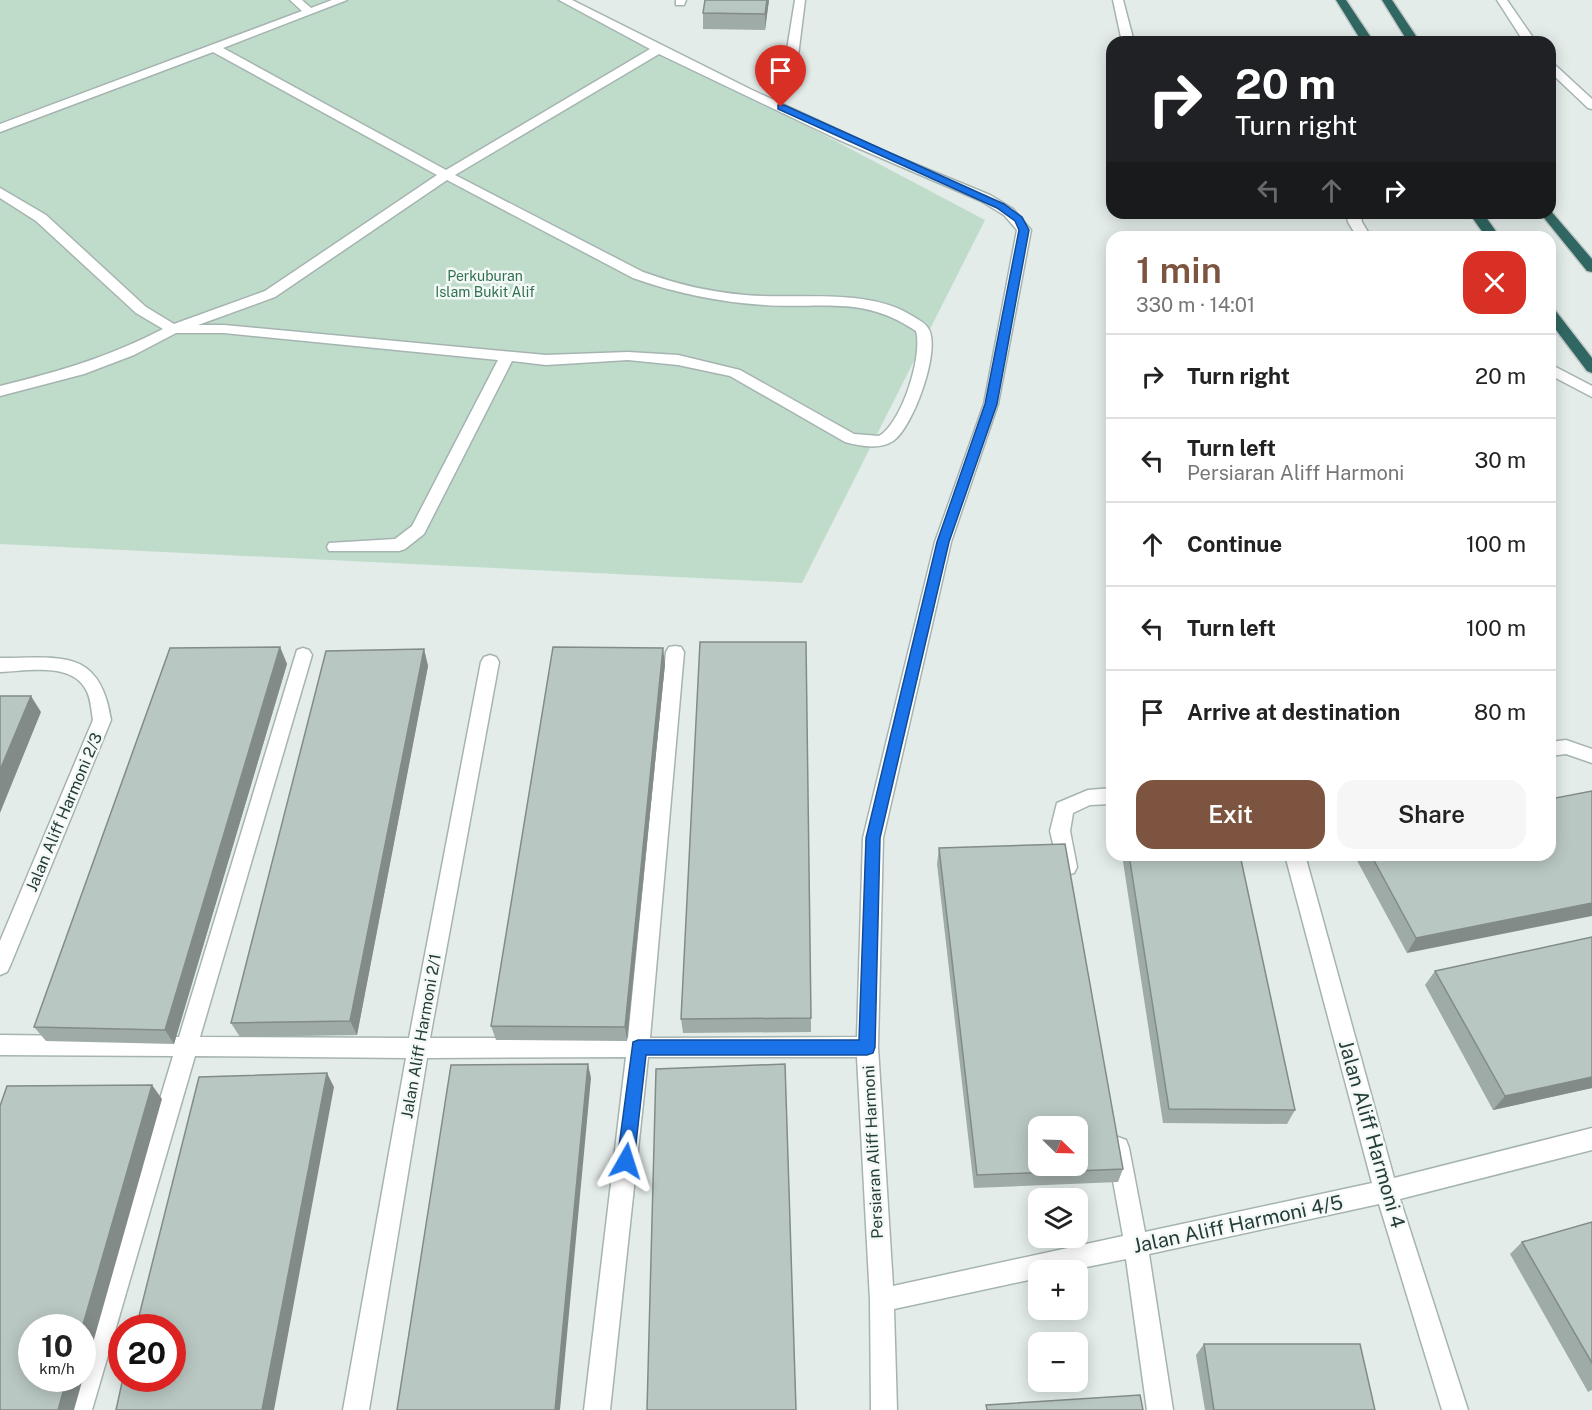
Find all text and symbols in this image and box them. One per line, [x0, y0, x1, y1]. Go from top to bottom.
pin [755, 45, 806, 107]
icon: arrive [764, 54, 797, 87]
text: 20 m [1235, 59, 1336, 108]
icon: right [1136, 60, 1214, 138]
text: Turn right [1235, 109, 1358, 141]
icon: left [1252, 174, 1285, 207]
icon: ahead [1315, 174, 1348, 207]
icon: right [1378, 174, 1411, 207]
text: 1 min [1136, 249, 1222, 291]
button: close [1463, 251, 1526, 314]
park label: Perkuburan Islam Bukit Alif [435, 268, 535, 300]
text: 330 m · 14:01 [1136, 293, 1255, 317]
icon: right [1136, 360, 1169, 393]
text: Turn right [1187, 363, 1290, 389]
text: 20 m [1475, 363, 1526, 389]
text: Turn left [1187, 435, 1276, 461]
icon: left [1136, 444, 1169, 477]
text: 30 m [1474, 447, 1526, 473]
text: Persiaran Aliff Harmoni [1187, 461, 1404, 485]
icon: ahead [1136, 528, 1169, 561]
text: Continue [1187, 531, 1282, 557]
text: 100 m [1466, 531, 1526, 557]
icon: left [1136, 612, 1169, 645]
text: Turn left [1187, 615, 1276, 641]
text: 100 m [1466, 615, 1526, 641]
icon: arrive [1136, 696, 1169, 729]
text: Arrive at destination [1187, 699, 1400, 725]
text: 80 m [1474, 699, 1526, 725]
street label: Jalan Aliff Harmoni 2/3 [22, 730, 106, 894]
button: Exit [1136, 780, 1325, 849]
button: Share [1337, 780, 1526, 849]
street label: Jalan Aliff Harmoni 2/1 [397, 952, 445, 1120]
street label: Jalan Aliff Harmoni 4 [1334, 1037, 1410, 1231]
street label: Persiaran Aliff Harmoni [859, 1065, 887, 1239]
north arrow [1028, 1116, 1088, 1176]
map controls [1028, 1116, 1088, 1392]
position arrow [594, 1129, 658, 1193]
button: layers [1028, 1188, 1088, 1248]
street label: Jalan Aliff Harmoni 4/5 [1131, 1190, 1345, 1258]
button: + [1028, 1260, 1088, 1320]
speed limit sign: 20 [108, 1314, 186, 1392]
text: 10 [41, 1328, 73, 1364]
button: − [1028, 1332, 1088, 1392]
text: km/h [39, 1360, 75, 1377]

